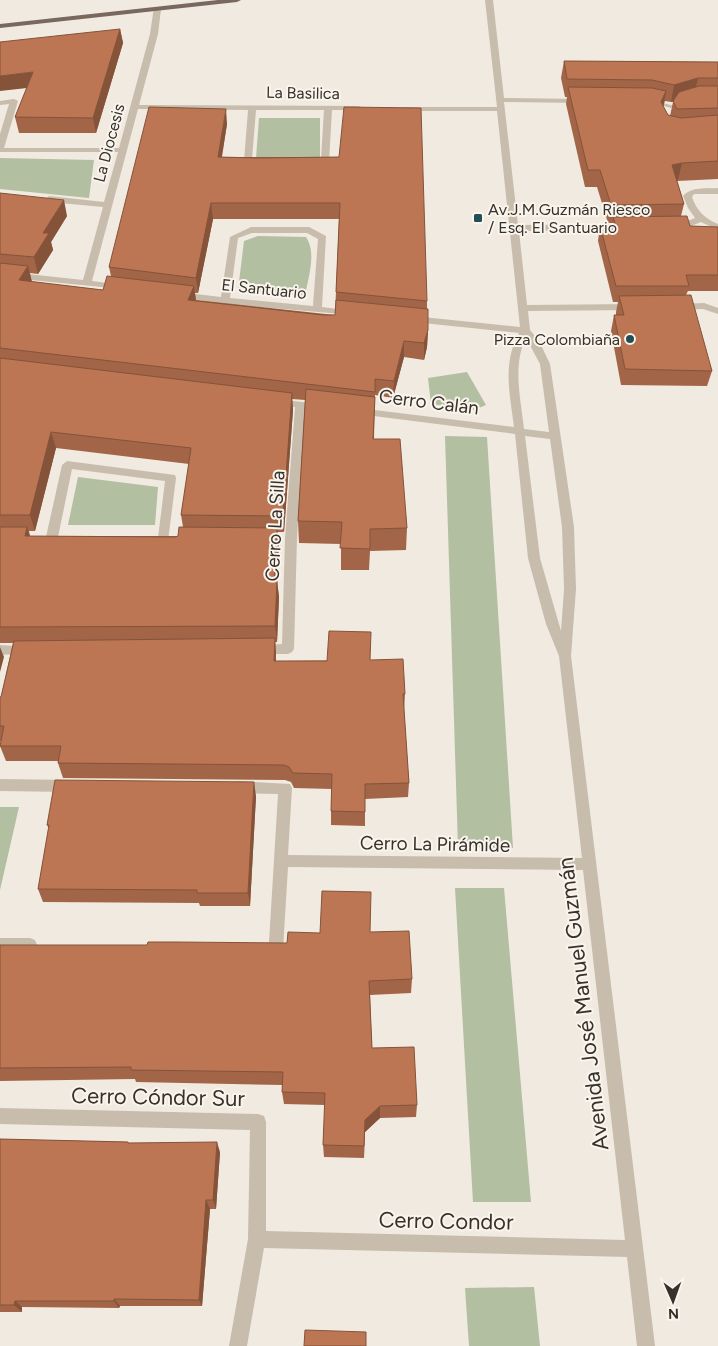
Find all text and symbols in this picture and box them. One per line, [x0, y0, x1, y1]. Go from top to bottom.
street label: La Basilica [266, 83, 340, 103]
street label: La Diocesis [89, 102, 129, 184]
place label: Av.J.M.Guzmán Riesco / Esq. El Santuario [488, 200, 650, 237]
marker: Av.J.M.Guzmán Riesco / Esq. El Santuario [472, 212, 484, 224]
street label: El Santuario [221, 275, 307, 303]
place label: Pizza Colombiaña [494, 330, 620, 349]
marker: Pizza Colombiaña [624, 333, 636, 345]
street label: Cerro Calán [378, 384, 480, 420]
street label: Cerro La Silla [261, 470, 289, 582]
street label: Cerro La Pirámide [360, 831, 510, 857]
street label: Avenida José Manuel Guzmán [552, 856, 614, 1152]
street label: Cerro Cóndor Sur [71, 1082, 246, 1112]
street label: Cerro Condor [378, 1206, 514, 1236]
north arrow [648, 1276, 698, 1326]
text: N [668, 1305, 679, 1322]

